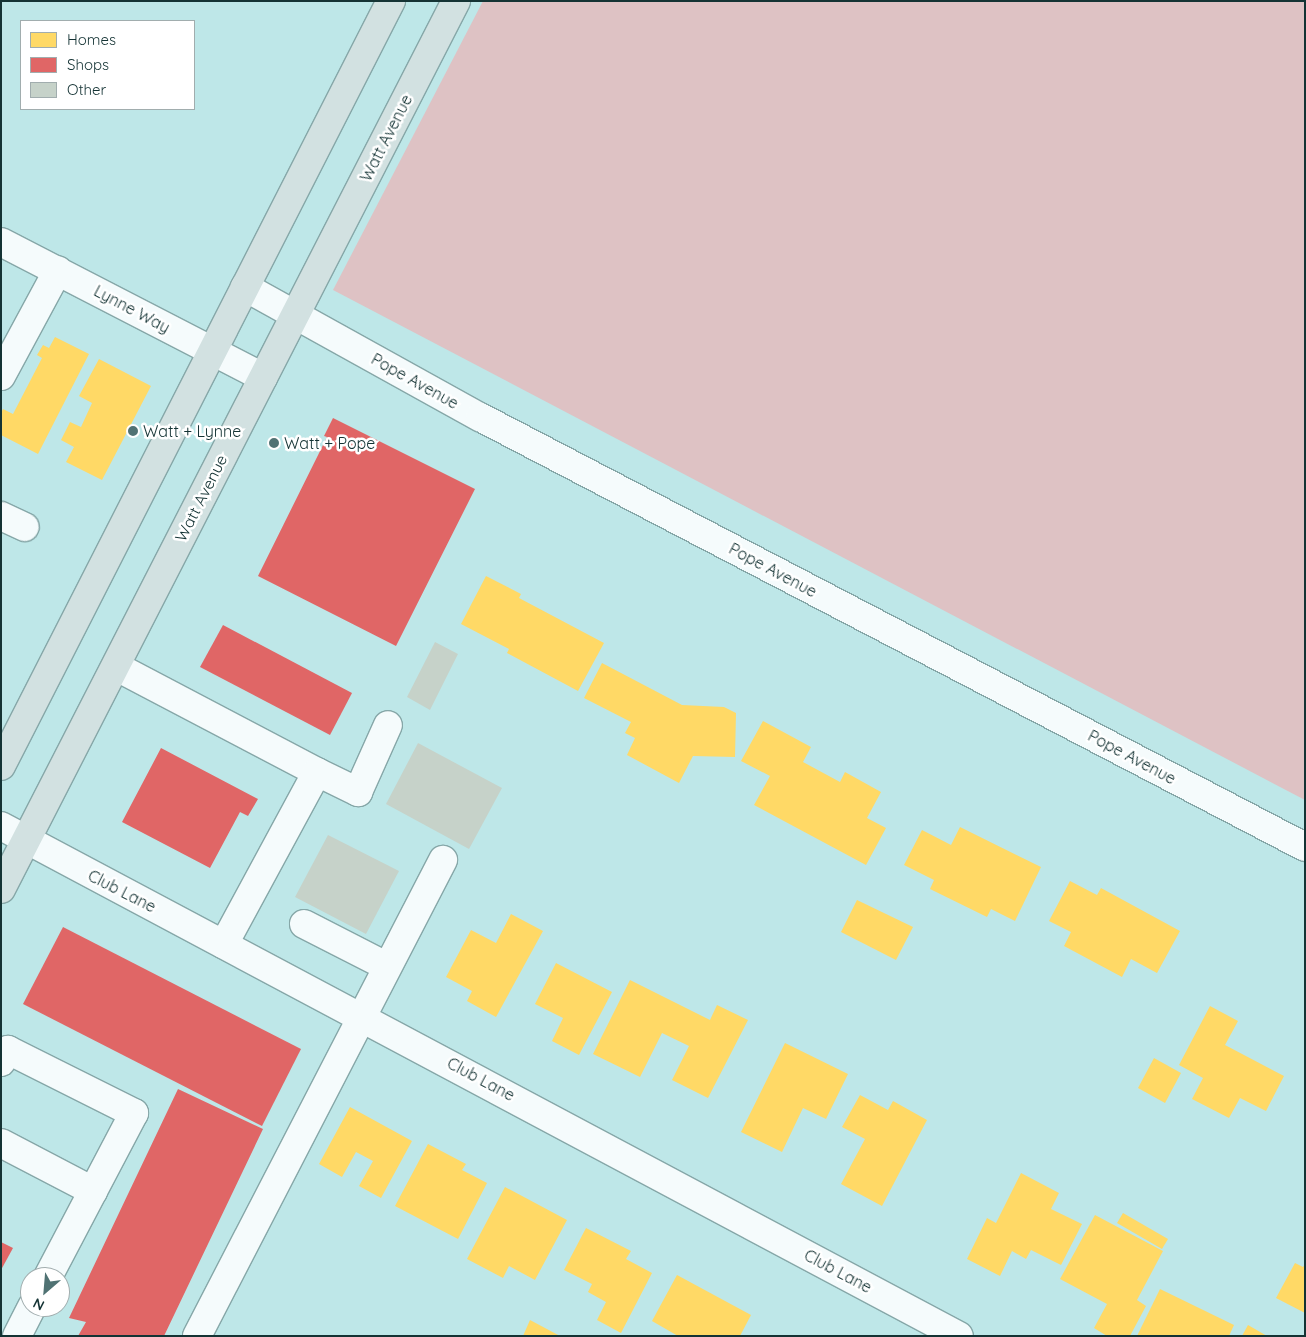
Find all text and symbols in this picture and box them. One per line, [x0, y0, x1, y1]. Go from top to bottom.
legend [20, 20, 195, 110]
text: Homes [67, 30, 116, 49]
text: Shops [67, 55, 109, 74]
text: Other [67, 80, 106, 99]
street label: Watt Avenue [356, 91, 416, 185]
street label: Lynne Way [91, 281, 173, 337]
street label: Pope Avenue [368, 349, 462, 413]
place label: Watt + Lynne [143, 421, 241, 441]
marker: Watt + Lynne [127, 425, 139, 437]
place label: Watt + Pope [284, 433, 375, 453]
marker: Watt + Pope [268, 437, 280, 449]
street label: Watt Avenue [171, 451, 231, 545]
street label: Pope Avenue [726, 539, 820, 601]
street label: Pope Avenue [1085, 726, 1179, 788]
street label: Club Lane [85, 866, 159, 916]
street label: Club Lane [444, 1053, 518, 1105]
street label: Club Lane [801, 1245, 875, 1297]
north arrow [20, 1267, 70, 1317]
text: N [30, 1294, 47, 1315]

